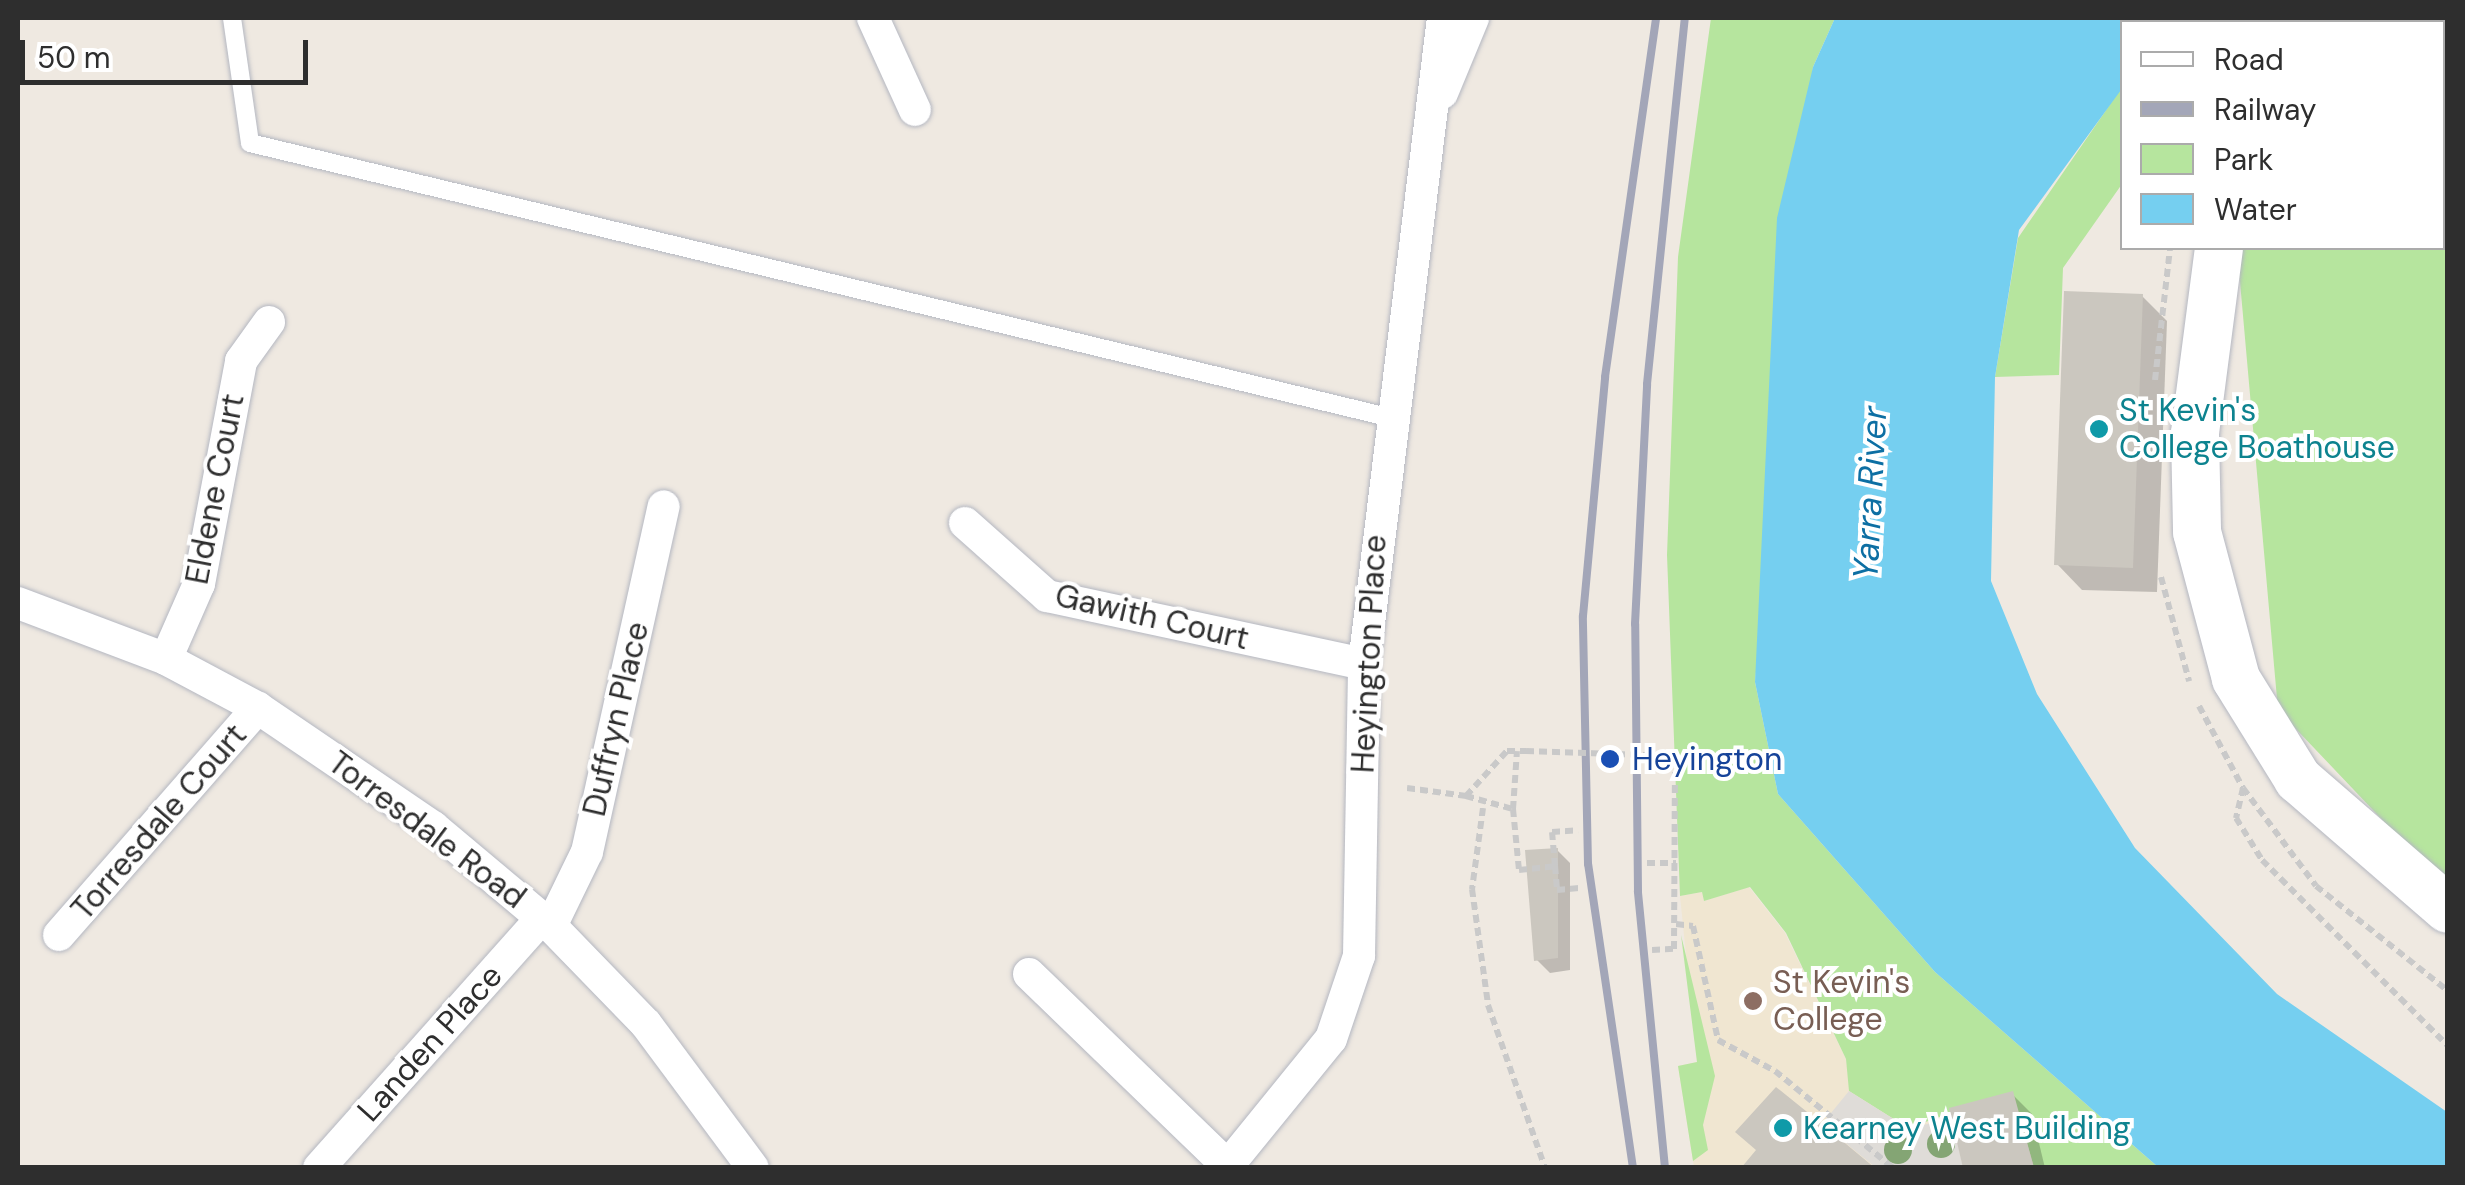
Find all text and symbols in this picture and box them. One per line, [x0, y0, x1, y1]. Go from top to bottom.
scale bar [25, 20, 312, 82]
legend [2120, 20, 2445, 250]
text: 50 m [37, 38, 111, 77]
text: Road [2214, 40, 2284, 79]
text: Railway [2214, 90, 2317, 129]
text: Park [2214, 140, 2273, 179]
text: Water [2214, 190, 2297, 229]
street label: Eldene Court [178, 391, 252, 587]
place label: St Kevin's College Boathouse [2119, 392, 2395, 467]
water label: Yarra River [1844, 405, 1896, 581]
marker: St Kevin's College Boathouse [2088, 418, 2110, 440]
street label: Heyington Place [1344, 534, 1394, 774]
street label: Gawith Court [1051, 576, 1253, 658]
street label: Duffryn Place [575, 618, 657, 820]
street label: Torresdale Court [63, 716, 255, 928]
place label: Heyington [1632, 740, 1782, 778]
street label: Torresdale Road [321, 743, 533, 917]
marker: Heyington [1597, 746, 1623, 772]
street label: Landen Place [350, 957, 510, 1129]
place label: St Kevin's College [1773, 964, 1910, 1039]
marker: St Kevin's College [1742, 990, 1764, 1012]
place label: Kearney West Building [1803, 1109, 2131, 1147]
marker: Kearney West Building [1772, 1117, 1794, 1139]

